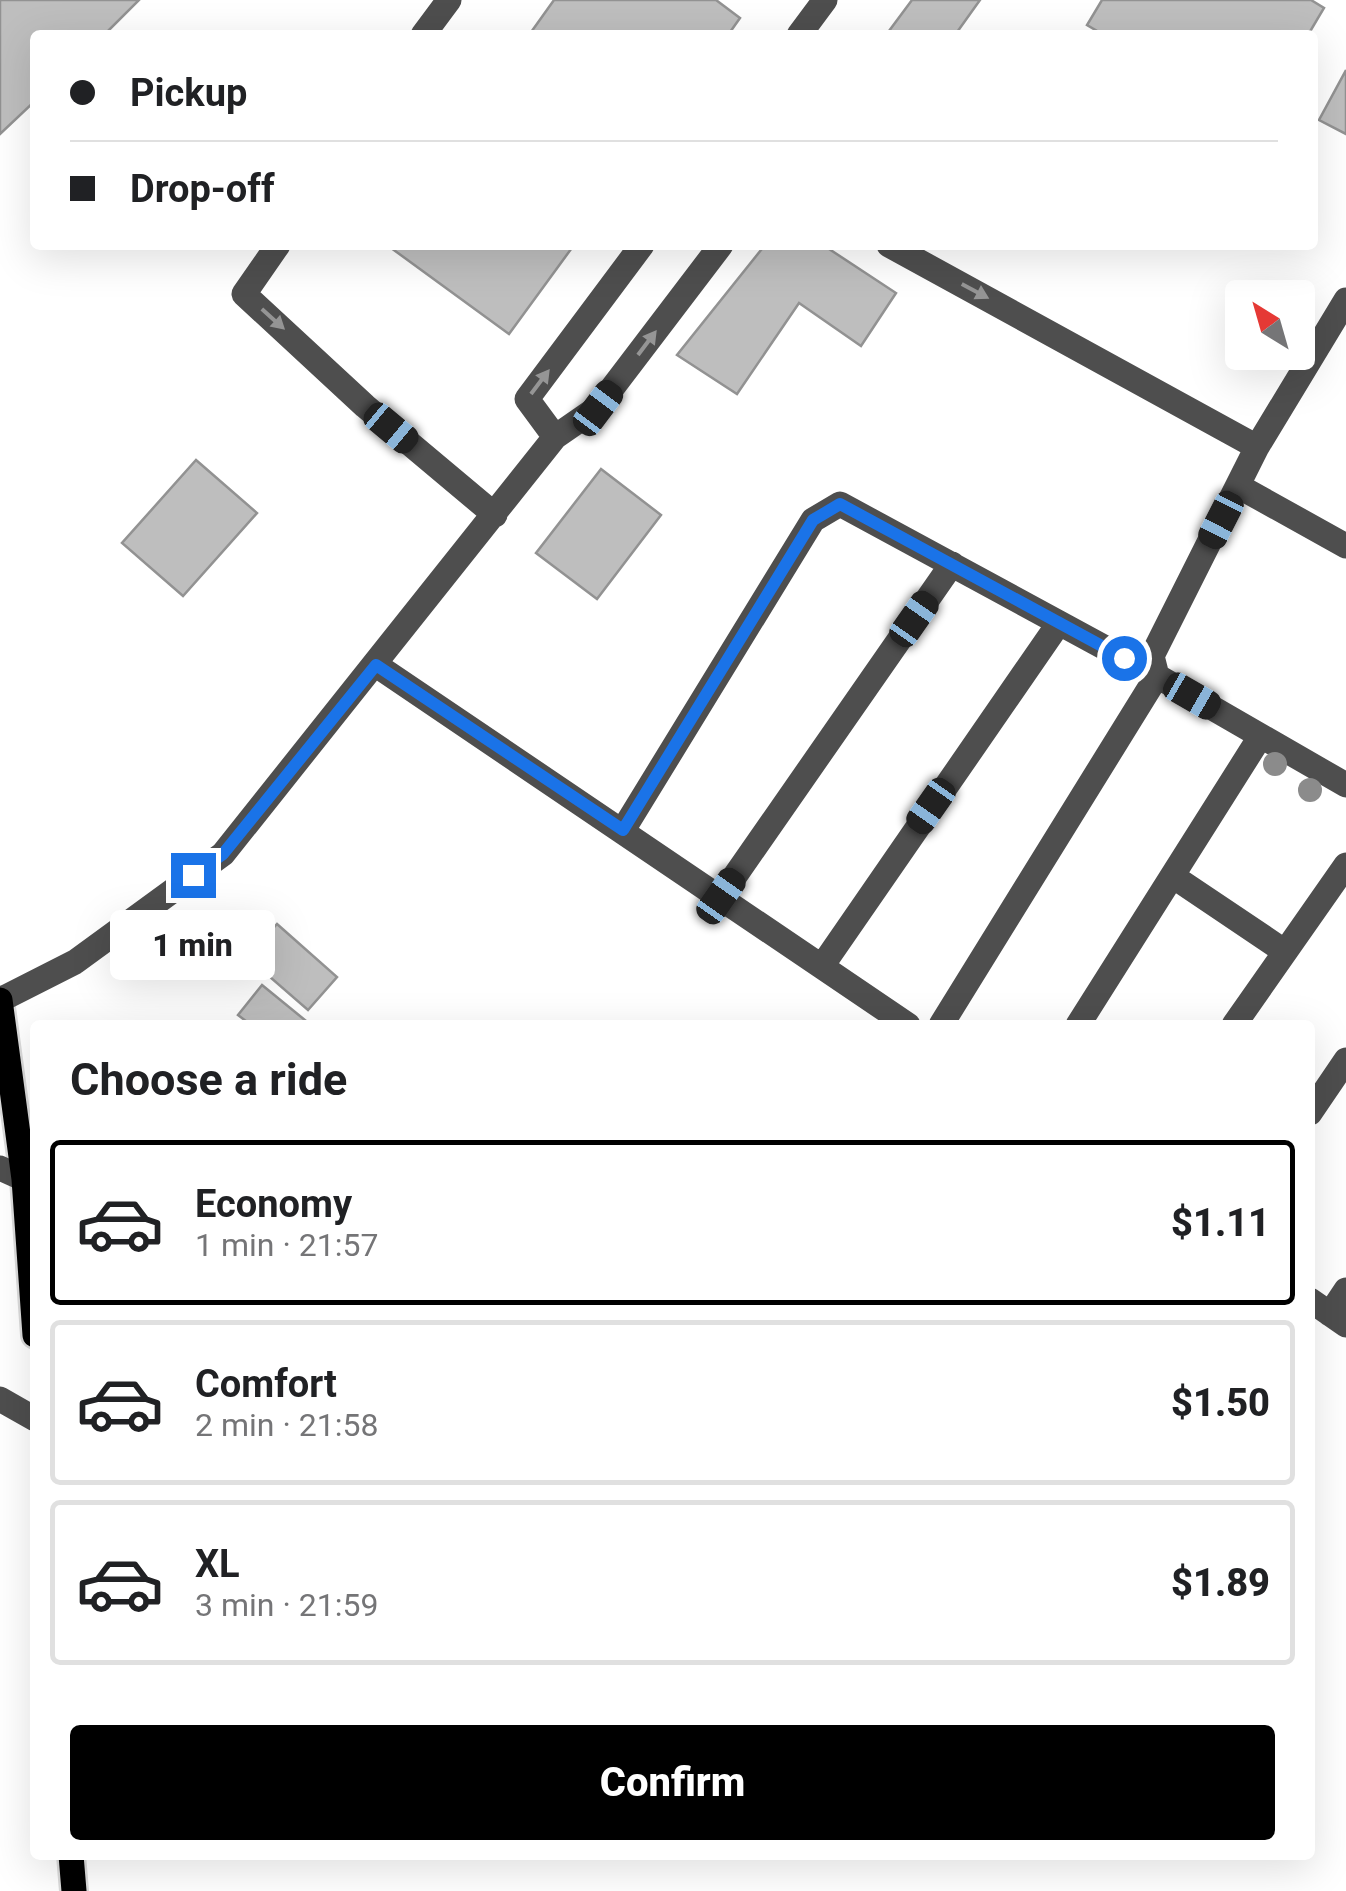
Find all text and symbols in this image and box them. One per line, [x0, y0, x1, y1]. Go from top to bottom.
text: Pickup [130, 71, 247, 115]
text: Drop-off [130, 167, 275, 211]
north arrow [1225, 280, 1315, 370]
map controls [1225, 280, 1315, 370]
one-way arrow [961, 282, 990, 299]
one-way arrow [260, 308, 285, 330]
one-way arrow [636, 330, 656, 356]
one-way arrow [530, 369, 550, 395]
car [568, 375, 628, 441]
car [358, 397, 424, 459]
car [1194, 486, 1248, 554]
car [885, 586, 943, 652]
route start [1102, 636, 1147, 681]
car [1159, 668, 1225, 724]
car [902, 773, 960, 839]
route end [171, 853, 216, 898]
car [692, 863, 750, 929]
callout: 1 min [110, 910, 276, 980]
text: 1 min [152, 926, 233, 964]
text: Choose a ride [70, 1053, 347, 1106]
icon: car [75, 1178, 165, 1268]
text: Economy [195, 1182, 352, 1226]
text: $1.11 [1171, 1201, 1270, 1245]
text: 1 min · 21:57 [195, 1226, 378, 1264]
icon: car [75, 1358, 165, 1448]
text: Comfort [195, 1362, 337, 1406]
text: $1.50 [1171, 1381, 1270, 1425]
text: 2 min · 21:58 [195, 1406, 378, 1444]
icon: car [75, 1538, 165, 1628]
text: XL [195, 1542, 240, 1586]
text: $1.89 [1171, 1561, 1270, 1605]
text: 3 min · 21:59 [195, 1586, 378, 1624]
button: Confirm [70, 1725, 1275, 1840]

